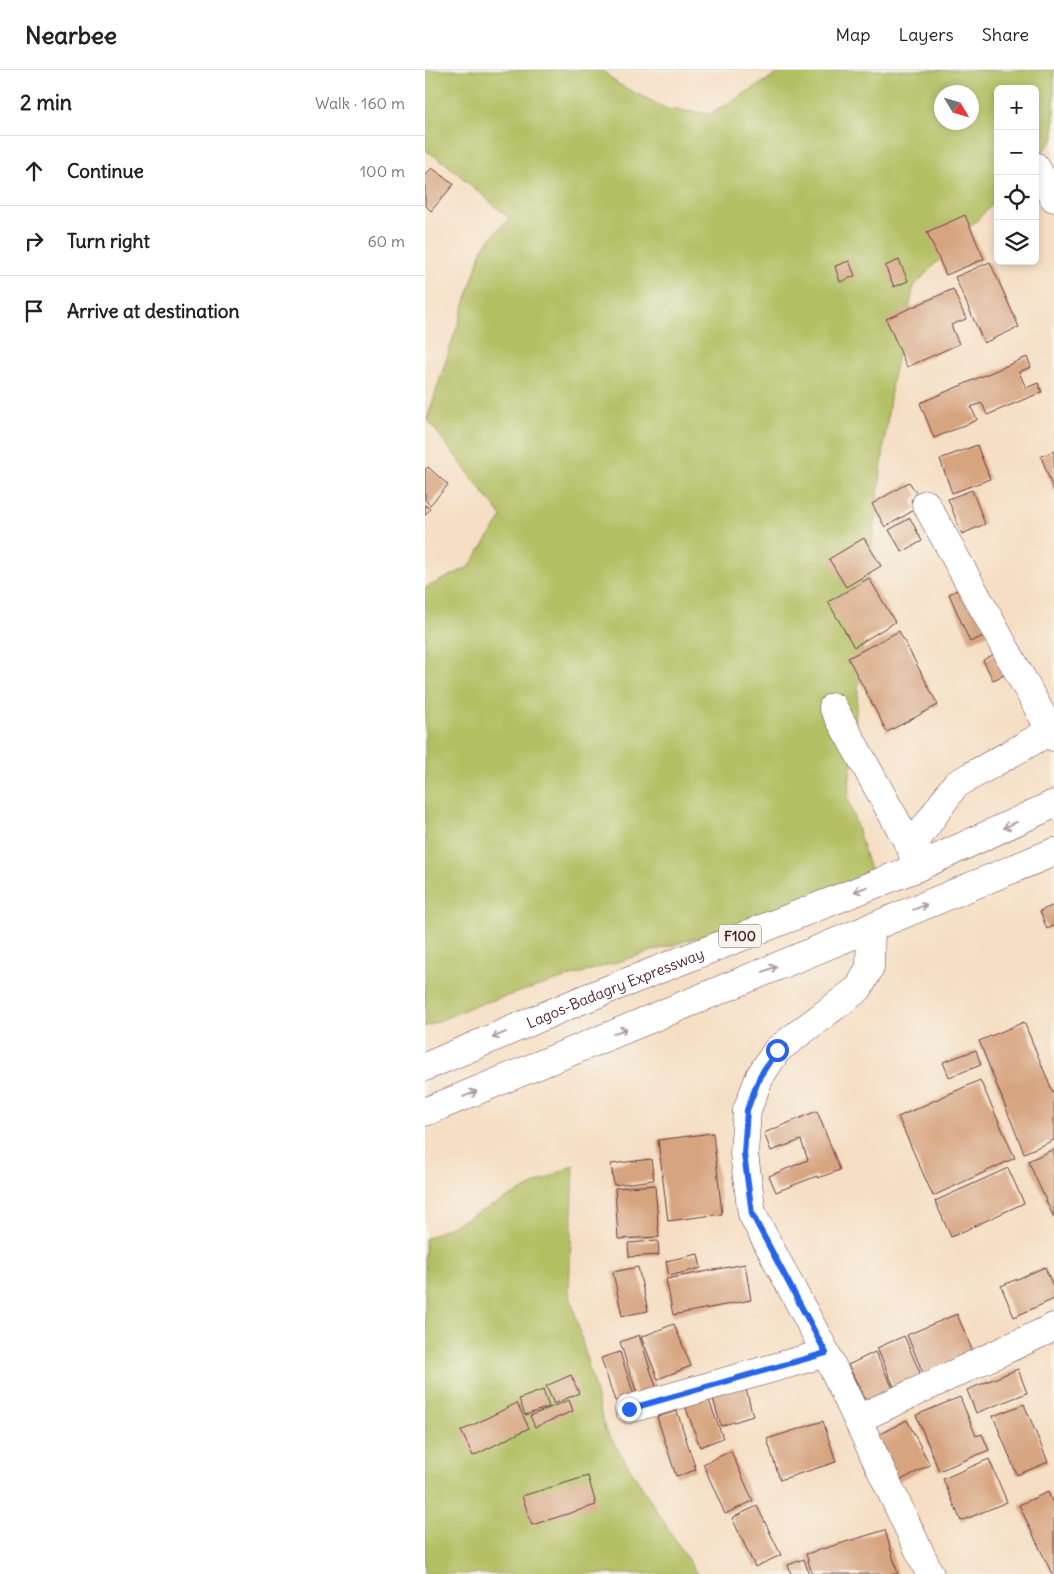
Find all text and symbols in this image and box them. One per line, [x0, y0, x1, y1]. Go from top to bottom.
text: Nearbee [25, 20, 117, 50]
text: Map [835, 23, 870, 46]
text: Layers [898, 23, 954, 46]
text: Share [982, 23, 1029, 46]
north arrow [934, 85, 979, 130]
map controls [994, 85, 1039, 265]
button: + [994, 85, 1039, 130]
text: 2 min [20, 89, 72, 116]
text: Walk · 160 m [315, 93, 405, 113]
button: − [994, 130, 1039, 175]
icon: ahead [20, 157, 48, 185]
text: Continue [67, 159, 144, 183]
text: 100 m [360, 161, 405, 181]
button: locate [994, 175, 1039, 220]
button: layers [994, 220, 1039, 265]
icon: right [20, 227, 48, 255]
text: Turn right [67, 229, 150, 253]
text: 60 m [367, 231, 405, 251]
icon: arrive [20, 297, 48, 325]
text: Arrive at destination [67, 299, 240, 323]
one-way arrow [1003, 820, 1018, 830]
one-way arrow [853, 885, 869, 894]
one-way arrow [912, 901, 927, 911]
road number: F100 [719, 924, 761, 948]
street label: Lagos-Badagry Expressway [523, 943, 706, 1032]
one-way arrow [762, 963, 777, 973]
one-way arrow [612, 1026, 627, 1036]
one-way arrow [492, 1031, 507, 1041]
route start [766, 1039, 789, 1062]
one-way arrow [462, 1088, 477, 1098]
route end [618, 1398, 641, 1421]

